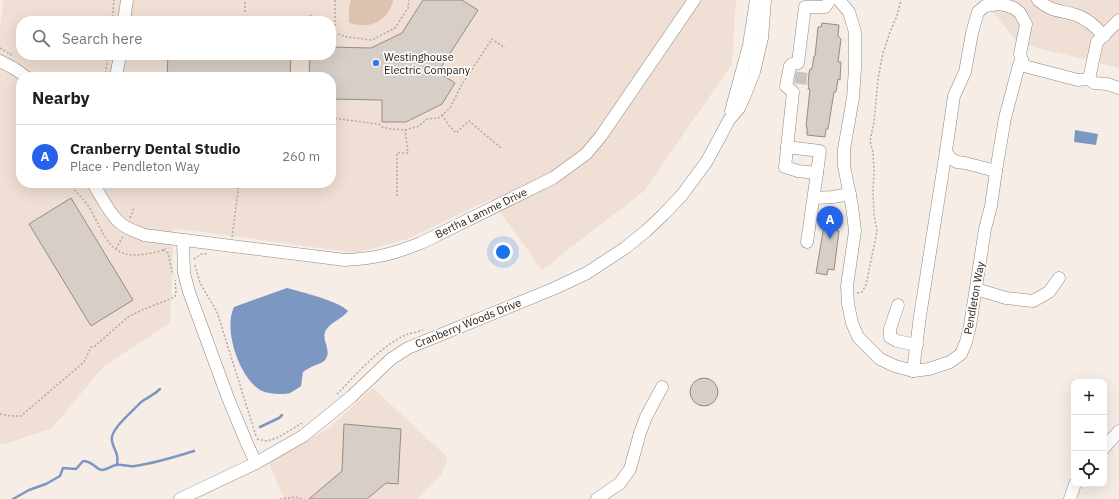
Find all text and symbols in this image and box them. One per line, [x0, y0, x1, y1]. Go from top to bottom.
search box [16, 16, 336, 60]
icon: search [30, 27, 52, 49]
text: Search here [62, 29, 142, 48]
place label: Westinghouse Electric Company [384, 50, 471, 77]
marker: Westinghouse Electric Company [371, 58, 381, 68]
text: Nearby [32, 87, 90, 109]
text: Cranberry Dental Studio [70, 139, 240, 158]
text: A [41, 148, 49, 165]
text: 260 m [282, 148, 320, 165]
text: Place · Pendleton Way [70, 158, 200, 175]
street label: Bertha Lamme Drive [433, 185, 529, 241]
pin: A [817, 206, 843, 239]
your location [493, 242, 513, 262]
street label: Pendleton Way [961, 260, 987, 336]
street label: Cranberry Woods Drive [413, 295, 523, 351]
map controls [1071, 379, 1107, 487]
button: + [1071, 379, 1107, 415]
button: − [1071, 415, 1107, 451]
button: locate [1071, 451, 1107, 487]

